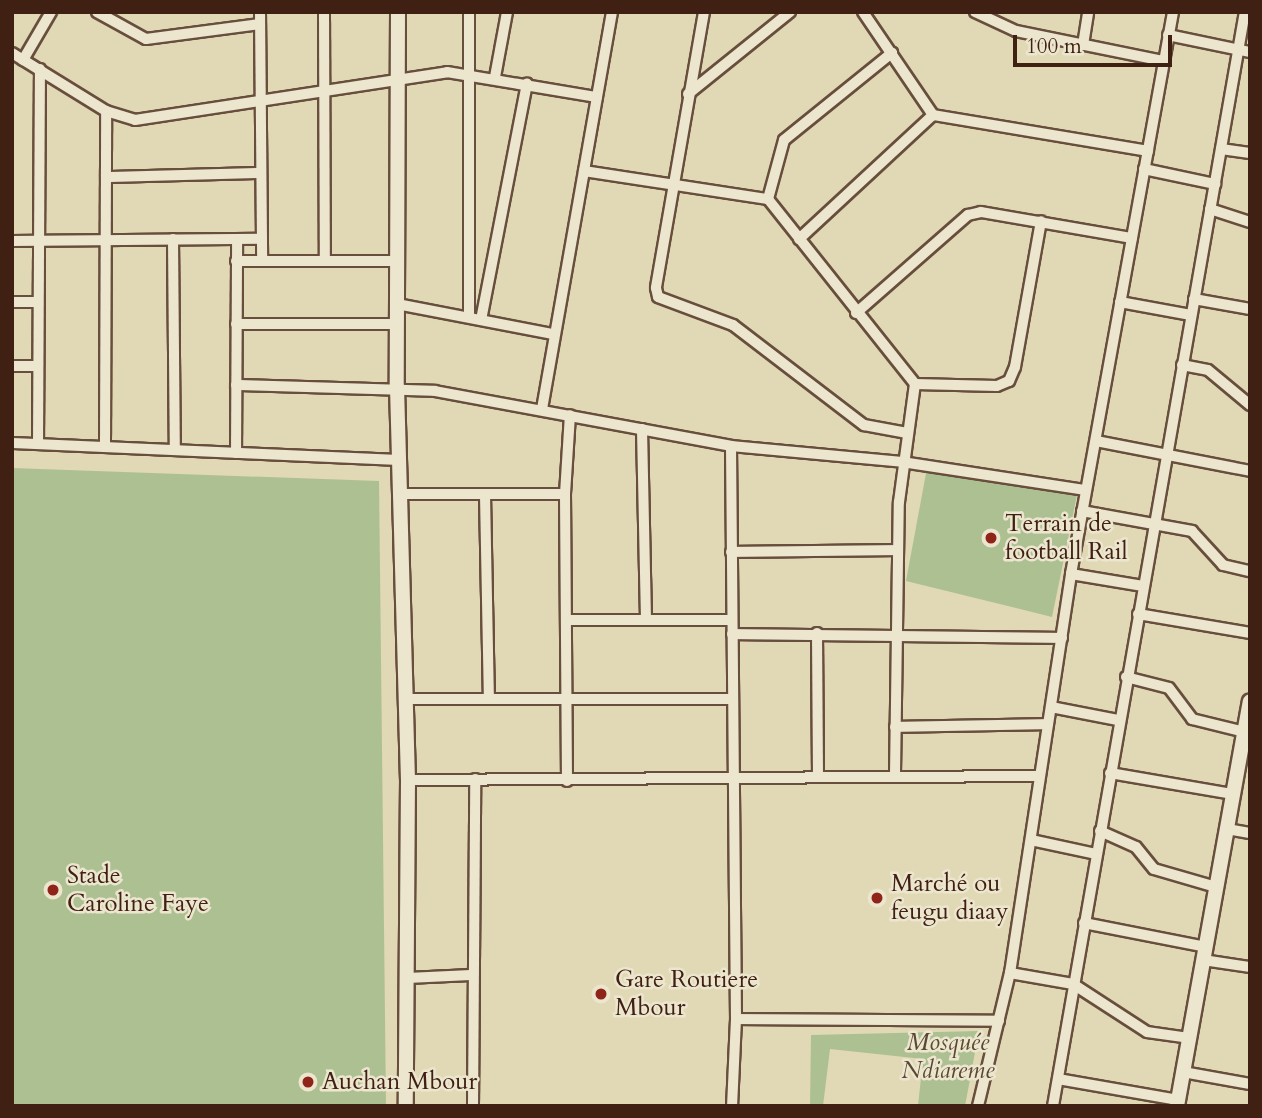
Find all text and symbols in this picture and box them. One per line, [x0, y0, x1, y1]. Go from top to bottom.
scale bar [1017, 21, 1176, 65]
text: 100 m [1026, 32, 1082, 61]
place label: Terrain de football Rail [1005, 510, 1128, 566]
marker: Terrain de football Rail [983, 530, 999, 546]
place label: Stade Caroline Faye [67, 862, 209, 918]
place label: Marché ou feugu diaay [891, 870, 1008, 926]
marker: Stade Caroline Faye [45, 882, 61, 898]
marker: Marché ou feugu diaay [869, 890, 885, 906]
place label: Gare Routiere Mbour [615, 966, 758, 1022]
marker: Gare Routiere Mbour [593, 986, 609, 1002]
park label: Mosquée Ndiareme [902, 1029, 994, 1085]
place label: Auchan Mbour [322, 1068, 477, 1096]
marker: Auchan Mbour [300, 1074, 316, 1090]

